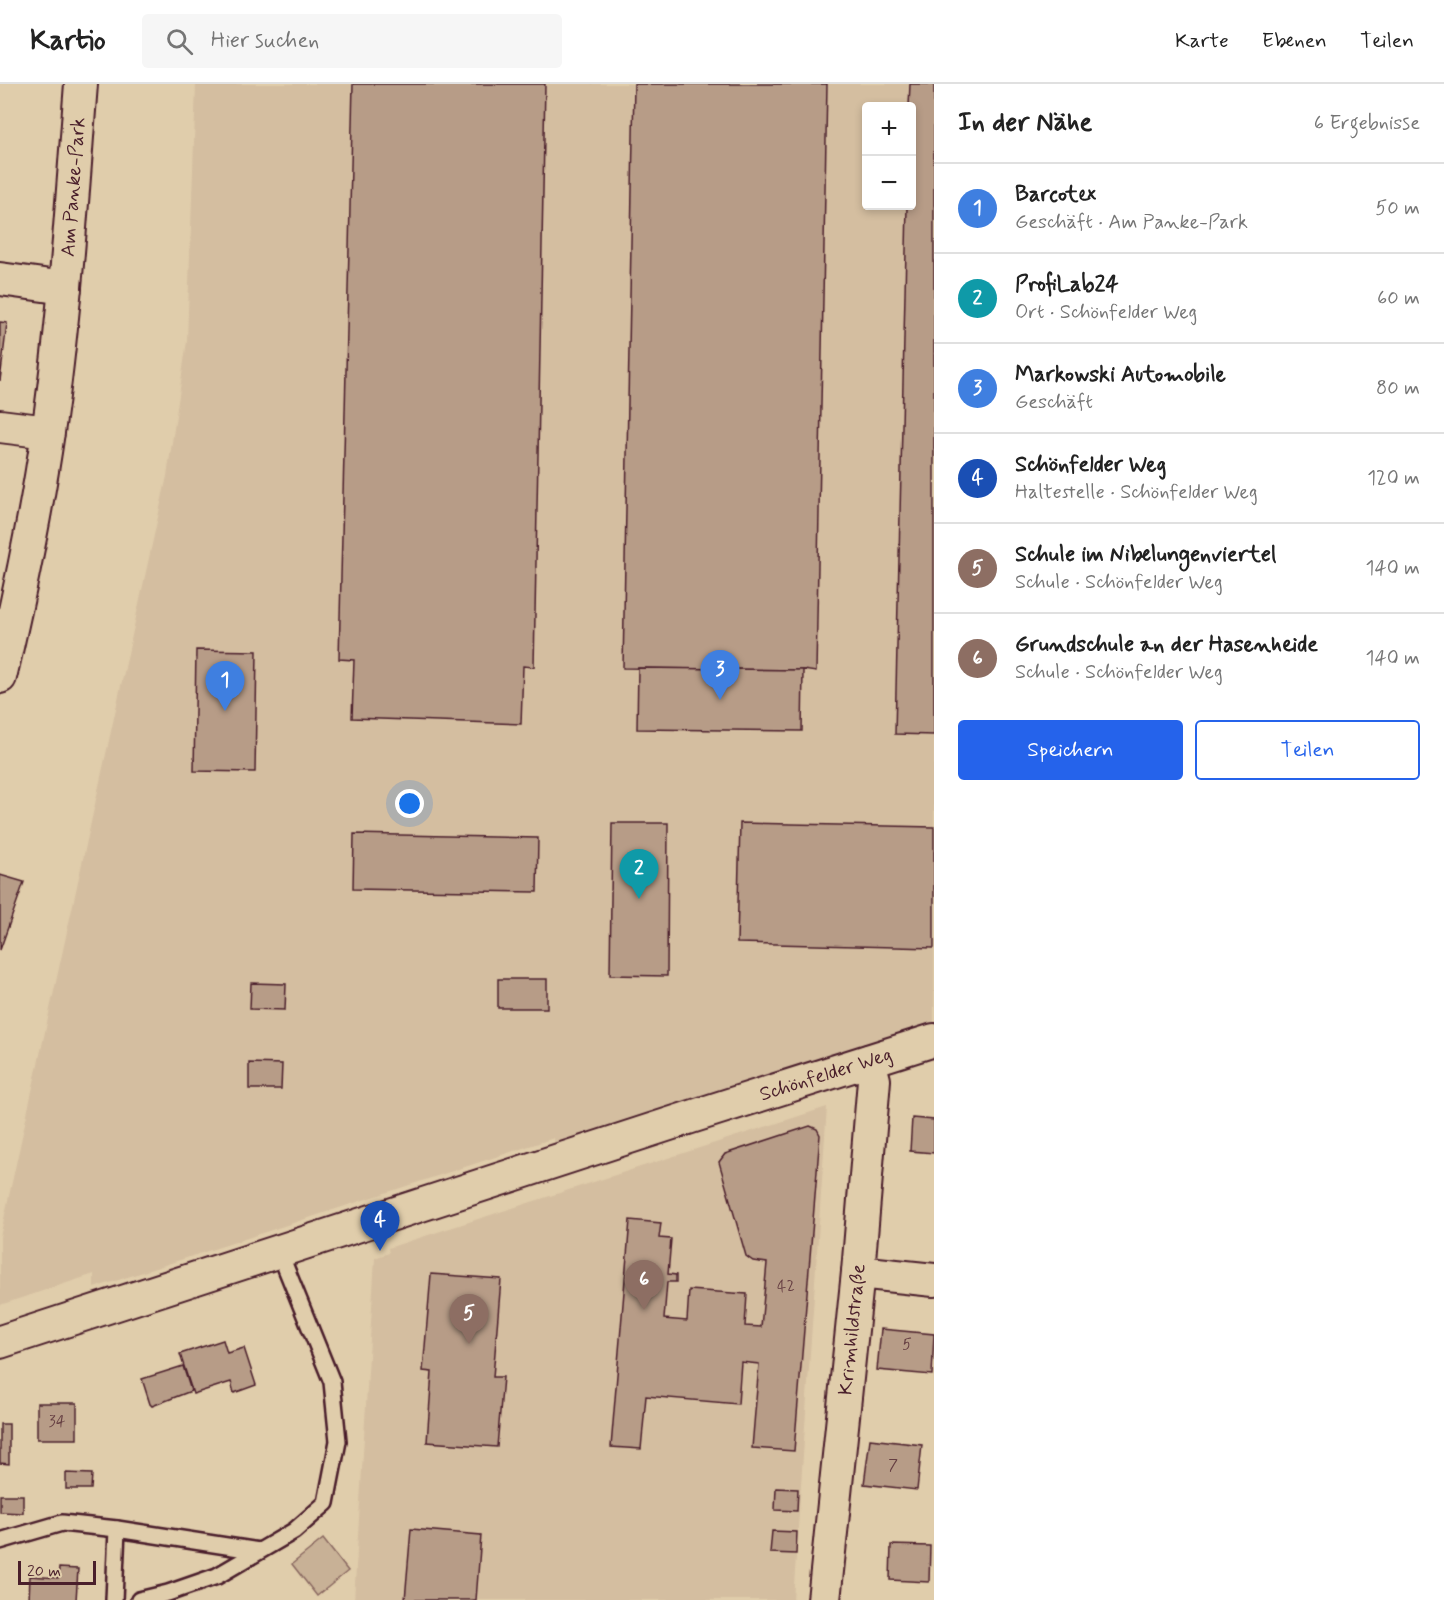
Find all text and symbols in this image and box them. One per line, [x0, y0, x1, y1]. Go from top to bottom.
search box [142, 14, 562, 68]
text: Kartio [30, 23, 106, 60]
icon: search [163, 25, 196, 58]
text: Hier suchen [211, 27, 319, 55]
text: Karte [1175, 27, 1229, 55]
text: Ebenen [1262, 27, 1327, 55]
text: Teilen [1360, 27, 1414, 55]
map controls [862, 102, 916, 210]
button: + [862, 102, 916, 156]
text: In der Nähe [958, 106, 1092, 140]
text: 6 Ergebnisse [1314, 110, 1420, 137]
street label: Am Panke-Park [54, 116, 92, 258]
button: − [862, 156, 916, 210]
text: Barcotex [1015, 181, 1096, 209]
text: 1 [973, 195, 982, 222]
text: 50 m [1375, 195, 1420, 222]
text: Geschäft · Am Panke-Park [1015, 209, 1248, 236]
text: ProfiLab24 [1015, 271, 1119, 299]
text: 2 [973, 285, 982, 312]
text: 60 m [1377, 285, 1420, 312]
text: Ort · Schönfelder Weg [1015, 299, 1197, 326]
text: Markowski Automobile [1015, 361, 1226, 389]
text: 3 [973, 375, 982, 402]
text: 80 m [1376, 375, 1420, 402]
text: Geschäft [1015, 389, 1093, 416]
text: Schönfelder Weg [1015, 451, 1166, 479]
text: 4 [972, 465, 983, 492]
text: 120 m [1367, 465, 1420, 492]
text: Haltestelle · Schönfelder Weg [1015, 479, 1258, 506]
text: Schule im Nibelungenviertel [1015, 541, 1276, 569]
text: 5 [972, 555, 984, 582]
text: 140 m [1366, 555, 1420, 582]
text: Schule · Schönfelder Weg [1015, 569, 1223, 596]
text: Grundschule an der Hasenheide [1015, 631, 1318, 659]
text: 6 [972, 645, 983, 672]
text: 140 m [1366, 645, 1420, 672]
pin: 3 [700, 650, 740, 700]
text: Schule · Schönfelder Weg [1015, 659, 1223, 686]
pin: 1 [206, 662, 244, 711]
button: Speichern [958, 720, 1183, 780]
button: Teilen [1195, 720, 1420, 780]
your location [395, 789, 424, 818]
pin: 2 [620, 850, 658, 899]
street label: Schönfelder Weg [756, 1041, 895, 1108]
pin: 4 [360, 1202, 400, 1251]
pin: 6 [624, 1260, 664, 1310]
street label: Krimhildstraße [832, 1263, 872, 1396]
house number: 42 [777, 1276, 795, 1297]
pin: 5 [450, 1294, 488, 1344]
house number: 5 [902, 1334, 912, 1355]
house number: 34 [49, 1411, 66, 1432]
house number: 7 [888, 1455, 898, 1476]
scale bar [18, 1558, 96, 1586]
text: 20 m [27, 1561, 61, 1582]

